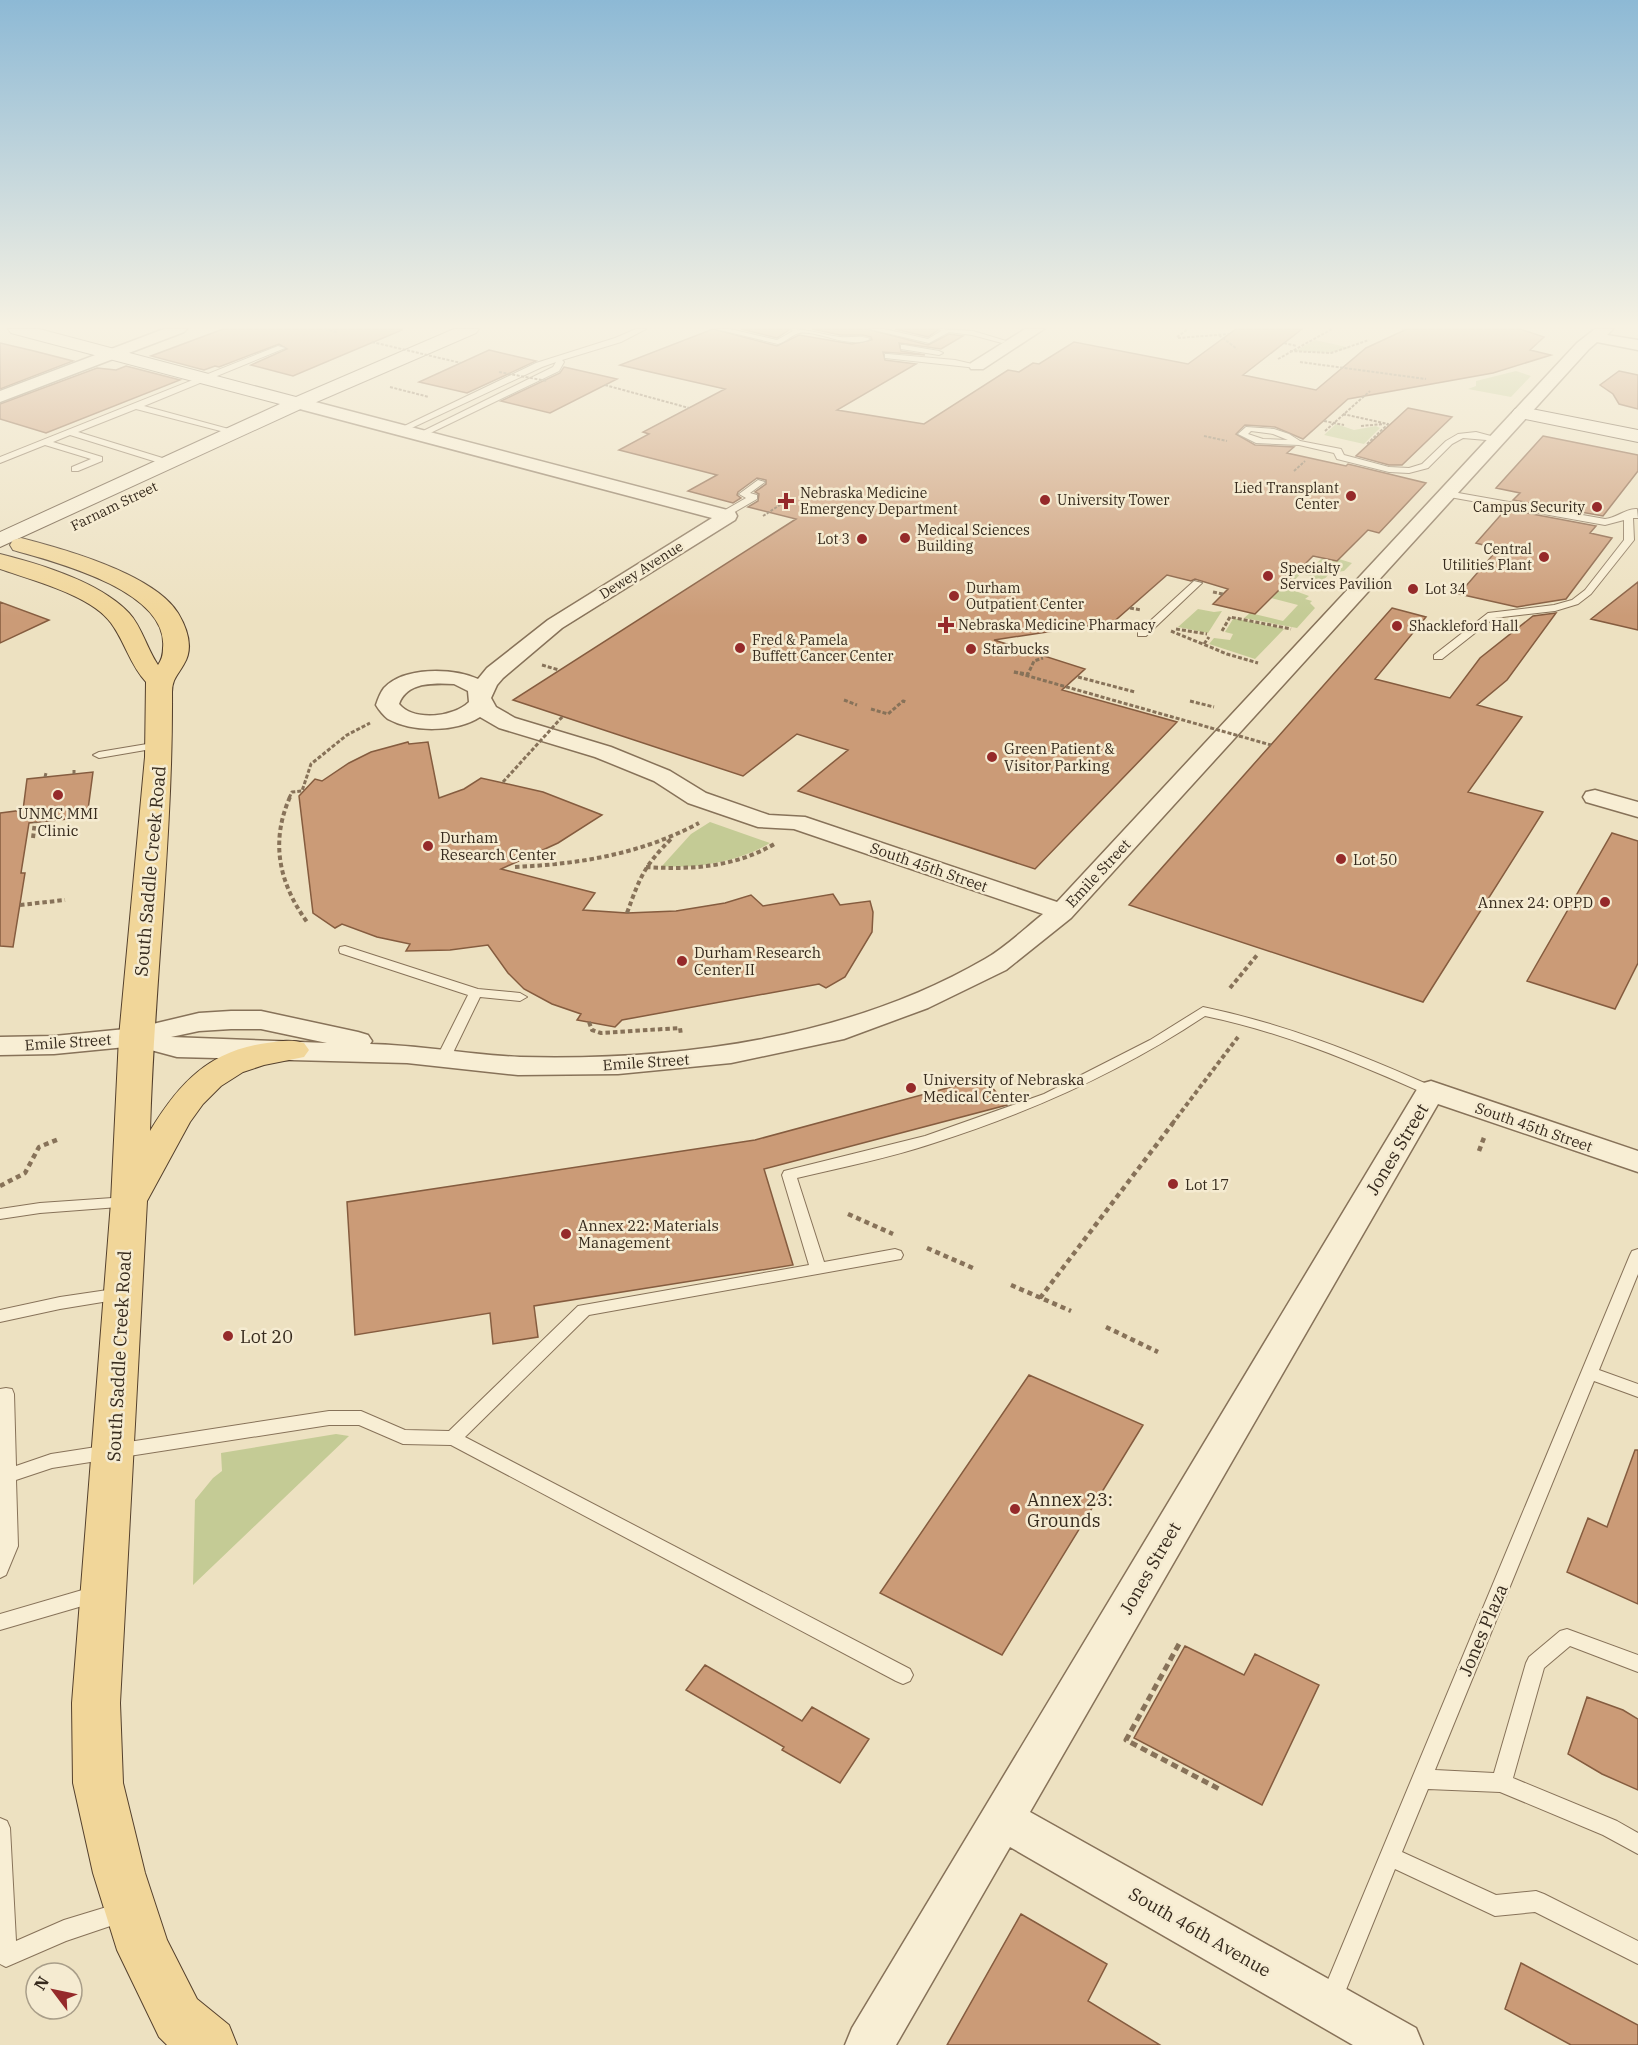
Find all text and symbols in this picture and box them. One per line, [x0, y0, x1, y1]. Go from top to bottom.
street label: Farnam Street [68, 477, 160, 535]
place label: Lied Transplant Center [1234, 479, 1340, 513]
place label: Nebraska Medicine Emergency Department [800, 484, 958, 518]
marker: Lied Transplant Center [1344, 489, 1358, 503]
place label: University Tower [1057, 491, 1170, 509]
marker: Nebraska Medicine Emergency Department [777, 492, 795, 510]
marker: University Tower [1038, 493, 1052, 507]
place label: Campus Security [1473, 498, 1586, 516]
marker: Campus Security [1590, 500, 1604, 514]
place label: Medical Sciences Building [917, 521, 1030, 555]
place label: Lot 3 [817, 530, 850, 548]
marker: Medical Sciences Building [898, 531, 912, 545]
marker: Lot 3 [855, 532, 869, 546]
street label: Dewey Avenue [596, 537, 686, 603]
place label: Central Utilities Plant [1442, 540, 1532, 574]
marker: Central Utilities Plant [1537, 550, 1551, 564]
place label: Specialty Services Pavilion [1280, 559, 1392, 593]
marker: Specialty Services Pavilion [1261, 569, 1275, 583]
place label: Durham Outpatient Center [966, 579, 1085, 613]
place label: Lot 34 [1425, 580, 1466, 598]
marker: Lot 34 [1406, 582, 1420, 596]
marker: Durham Outpatient Center [947, 589, 961, 603]
place label: Nebraska Medicine Pharmacy [958, 616, 1156, 634]
place label: Shackleford Hall [1409, 617, 1518, 635]
marker: Nebraska Medicine Pharmacy [939, 618, 953, 632]
marker: Shackleford Hall [1390, 619, 1404, 633]
place label: Fred & Pamela Buffett Cancer Center [752, 631, 894, 665]
place label: Starbucks [983, 640, 1049, 658]
marker: Fred & Pamela Buffett Cancer Center [733, 641, 747, 655]
marker: Starbucks [964, 642, 978, 656]
place label: Green Patient & Visitor Parking [1004, 739, 1115, 775]
marker: Green Patient & Visitor Parking [985, 750, 999, 764]
street label: South Saddle Creek Road [129, 765, 171, 977]
marker: UNMC MMI Clinic [51, 788, 65, 802]
place label: UNMC MMI Clinic [18, 804, 98, 840]
place label: Durham Research Center [440, 828, 556, 864]
street label: Emile Street [1061, 835, 1135, 911]
street label: South 45th Street [868, 838, 990, 896]
marker: Durham Research Center [421, 839, 435, 853]
place label: Lot 50 [1353, 850, 1397, 869]
marker: Lot 50 [1334, 852, 1348, 866]
place label: Annex 24: OPPD [1478, 893, 1593, 912]
marker: Annex 24: OPPD [1598, 895, 1612, 909]
place label: Durham Research Center II [694, 943, 821, 979]
marker: Durham Research Center II [675, 954, 689, 968]
street label: Emile Street [24, 1029, 112, 1055]
street label: Emile Street [602, 1049, 690, 1075]
place label: University of Nebraska Medical Center [923, 1070, 1084, 1106]
marker: University of Nebraska Medical Center [904, 1081, 918, 1095]
street label: South 45th Street [1473, 1098, 1595, 1156]
street label: Jones Street [1361, 1099, 1433, 1199]
place label: Lot 17 [1185, 1175, 1229, 1194]
marker: Lot 17 [1166, 1177, 1180, 1191]
place label: Annex 22: Materials Management [578, 1216, 719, 1252]
marker: Annex 22: Materials Management [559, 1227, 573, 1241]
street label: South Saddle Creek Road [102, 1250, 136, 1462]
place label: Lot 20 [240, 1325, 293, 1348]
marker: Lot 20 [221, 1329, 235, 1343]
place label: Annex 23: Grounds [1027, 1488, 1113, 1532]
marker: Annex 23: Grounds [1008, 1502, 1022, 1516]
street label: Jones Street [1114, 1518, 1186, 1618]
street label: Jones Plaza [1453, 1580, 1513, 1679]
street label: South 46th Avenue [1125, 1882, 1275, 1982]
north arrow [24, 1961, 84, 2021]
text: N [29, 1972, 53, 1994]

